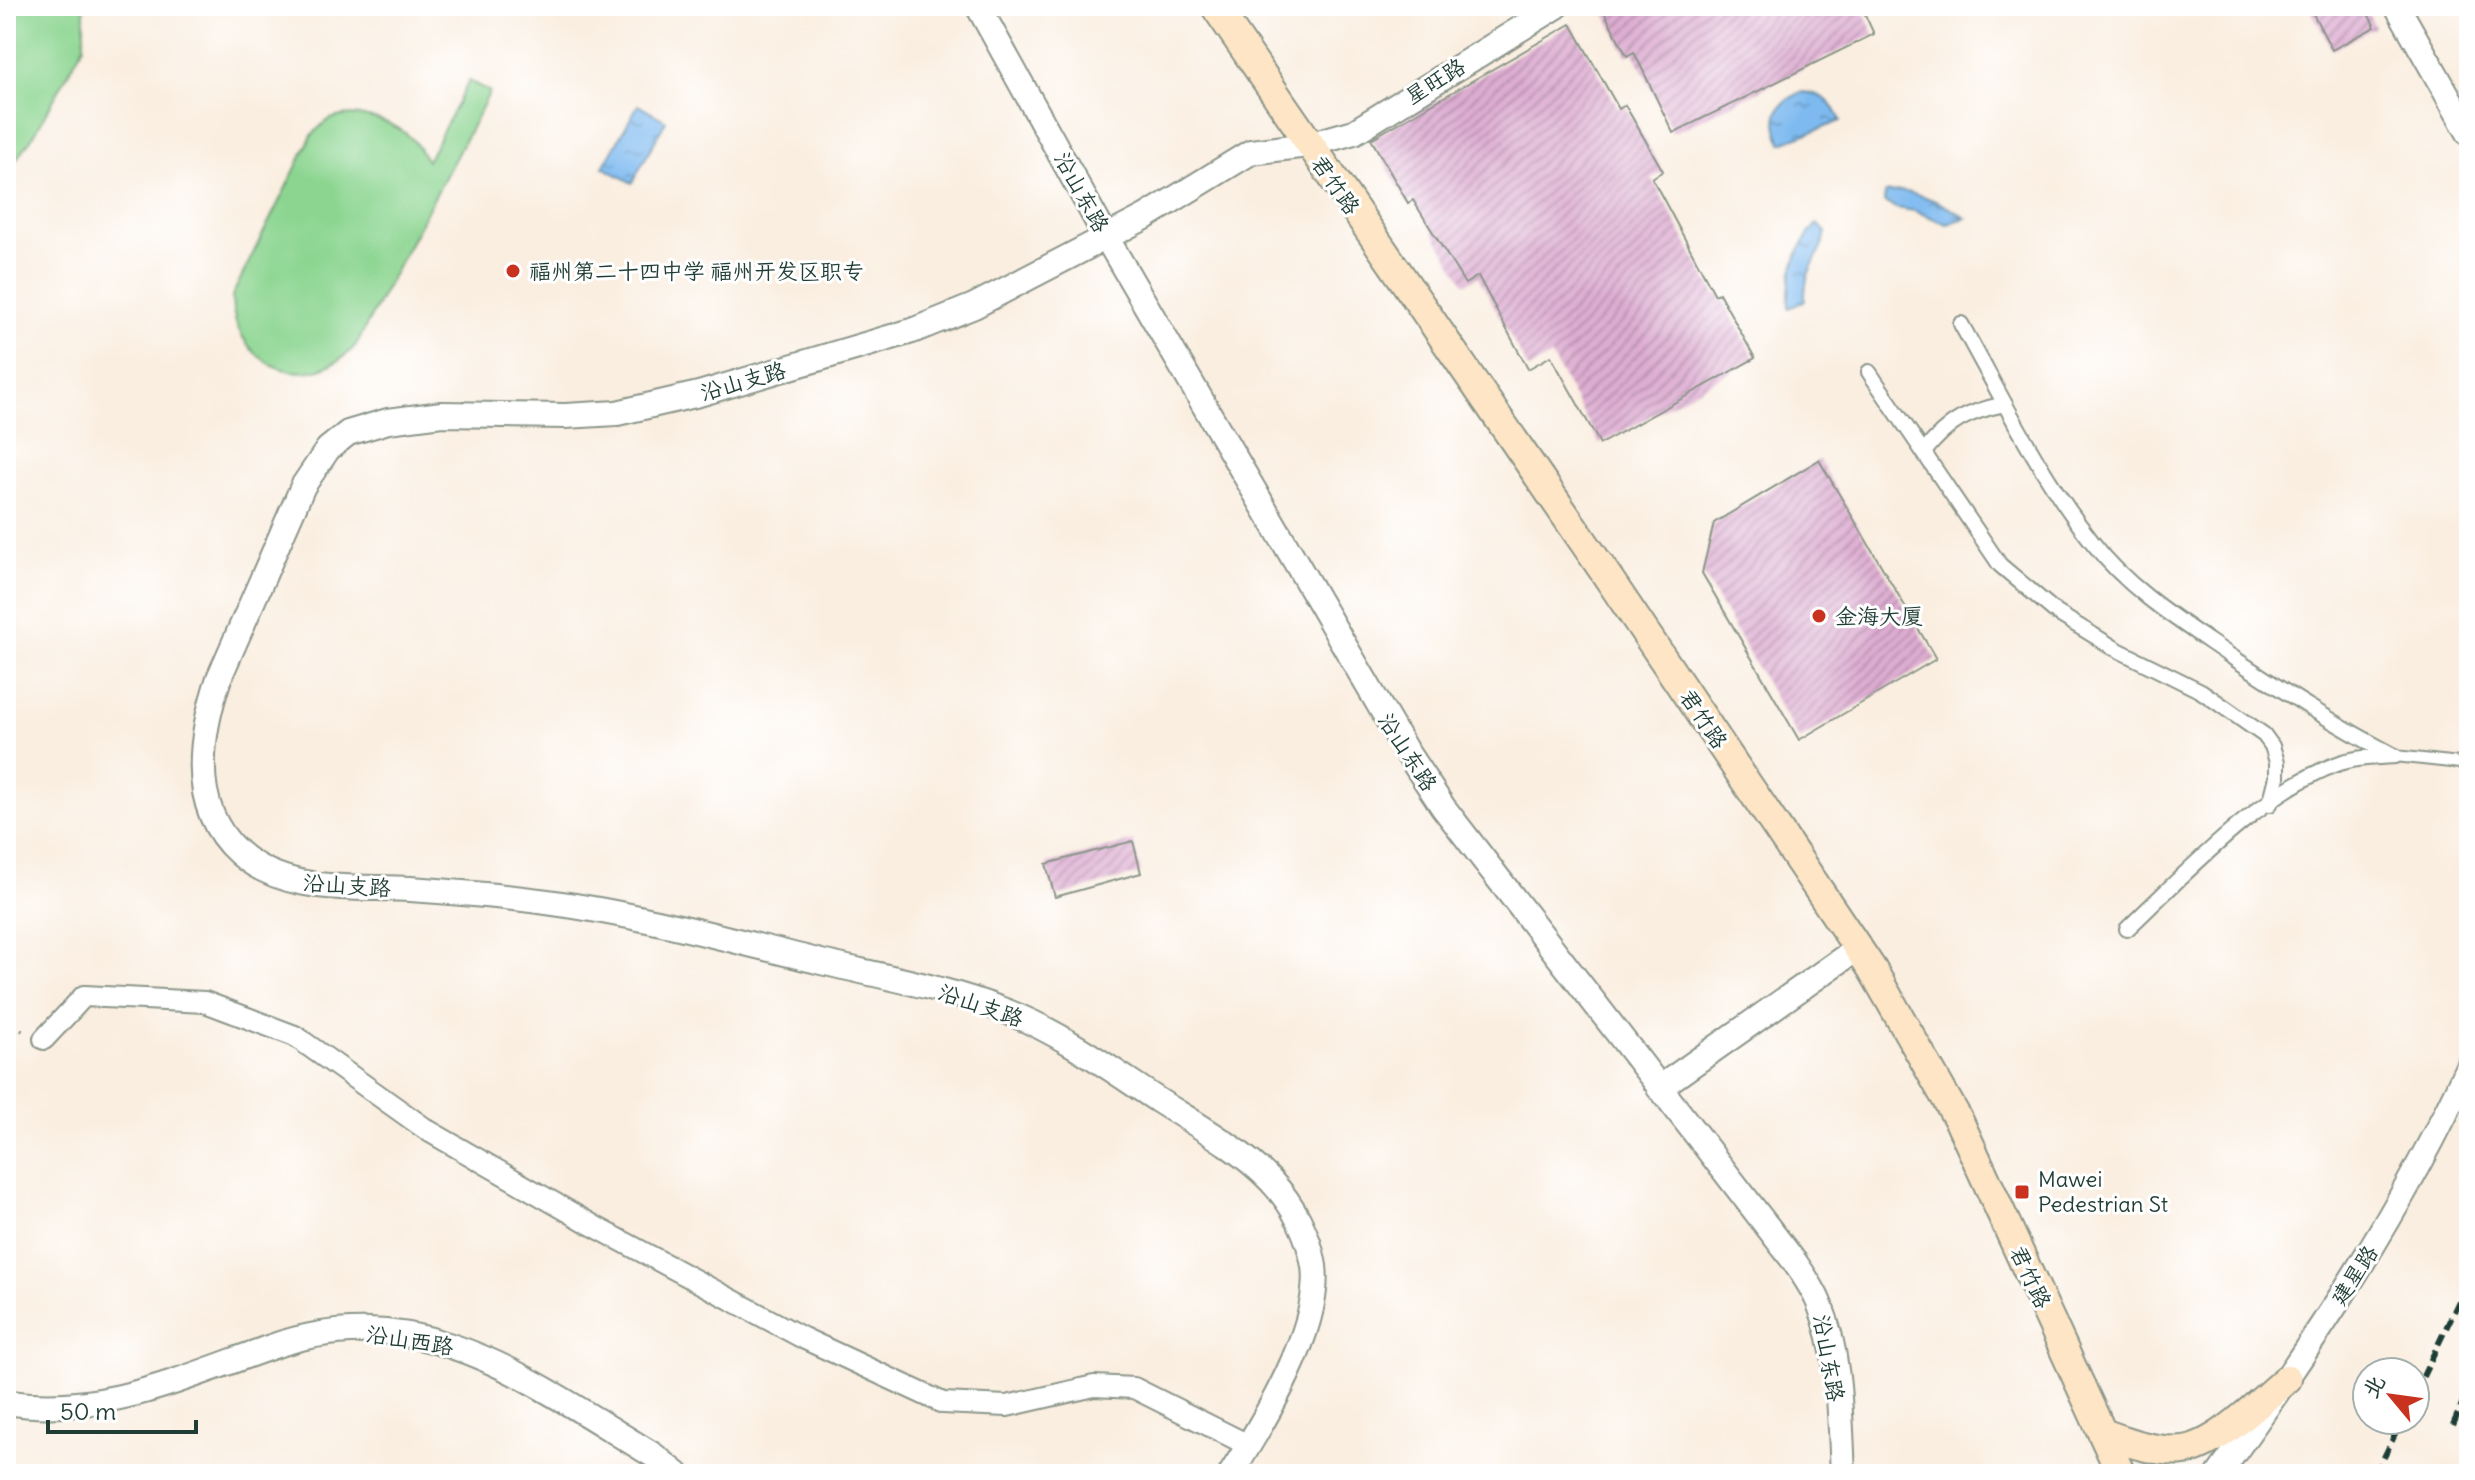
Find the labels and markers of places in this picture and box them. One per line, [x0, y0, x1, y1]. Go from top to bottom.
place label: 福州第二十四中学 福州开发区职专 [529, 257, 864, 285]
marker: 福州第二十四中学 福州开发区职专 [504, 262, 522, 280]
place label: 金海大厦 [1835, 602, 1923, 630]
marker: 金海大厦 [1810, 607, 1828, 625]
place label: Mawei Pedestrian St [2038, 1165, 2168, 1218]
marker: Mawei Pedestrian St [2013, 1183, 2031, 1201]

